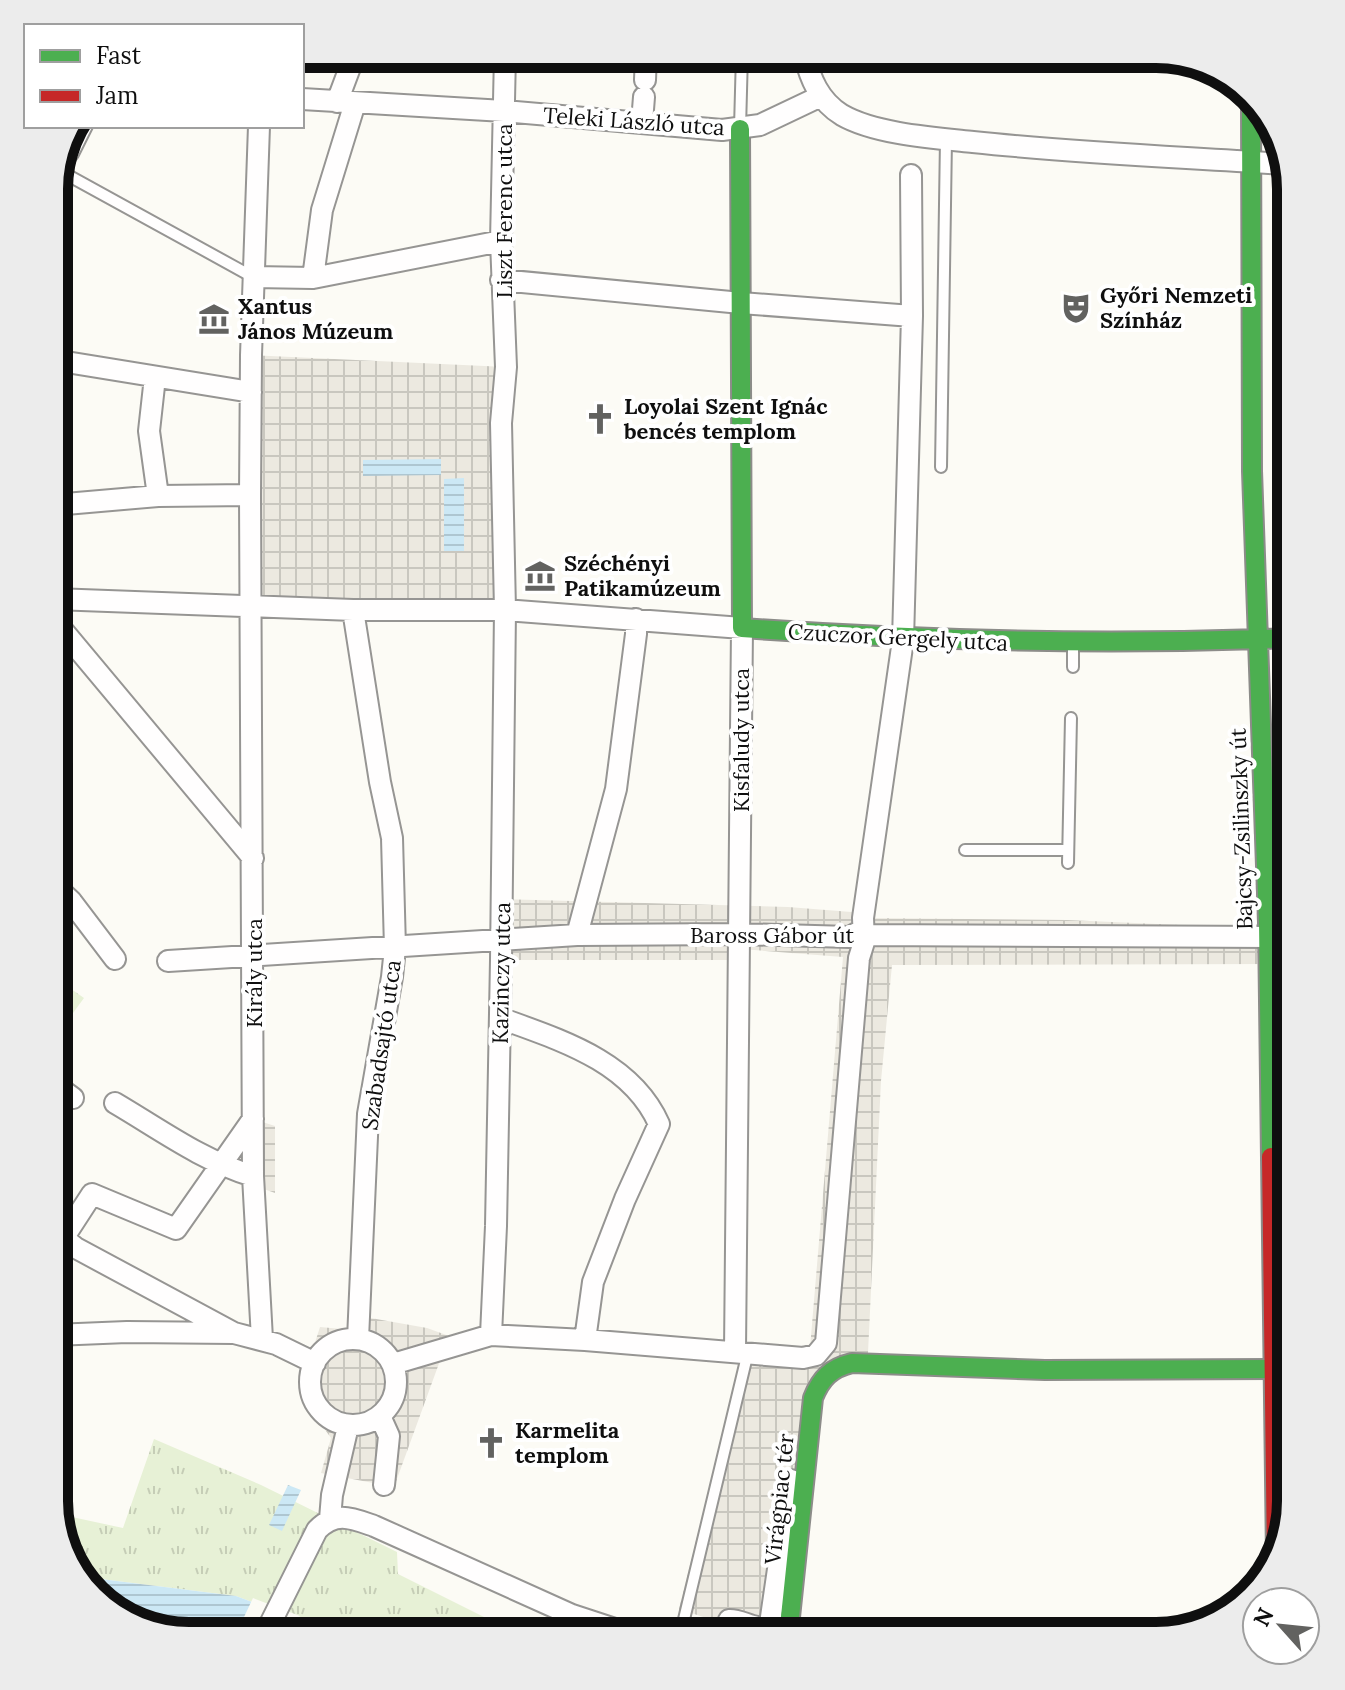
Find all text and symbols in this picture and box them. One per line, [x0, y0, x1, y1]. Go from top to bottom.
legend [24, 24, 304, 128]
text: Fast [96, 40, 142, 71]
text: Jam [95, 80, 138, 111]
street label: Teleki László utca [542, 101, 726, 141]
street label: Liszt Ferenc utca [490, 123, 518, 299]
place label: Győri Nemzeti Színház [1100, 281, 1252, 334]
theatre icon: Győri Nemzeti Színház [1059, 291, 1093, 325]
place label: Xantus János Múzeum [238, 292, 393, 345]
museum icon: Xantus János Múzeum [197, 302, 231, 336]
place label: Loyolai Szent Ignác bencés templom [623, 392, 828, 445]
church icon: Loyolai Szent Ignác bencés templom [583, 402, 617, 436]
place label: Széchényi Patikamúzeum [564, 549, 721, 602]
museum icon: Széchényi Patikamúzeum [523, 559, 557, 593]
street label: Czuczor Gergely utca [787, 617, 1009, 657]
street label: Kisfaludy utca [727, 668, 755, 812]
street label: Bajcsy-Zsilinszky út [1223, 727, 1259, 930]
street label: Kazinczy utca [486, 902, 516, 1044]
street label: Király utca [240, 918, 268, 1028]
street label: Baross Gábor út [690, 921, 855, 949]
street label: Szabadsajtó utca [355, 958, 407, 1132]
place label: Karmelita templom [515, 1416, 620, 1469]
church icon: Karmelita templom [474, 1426, 508, 1460]
street label: Virágpiac tér [758, 1432, 800, 1567]
north arrow [1241, 1586, 1321, 1666]
text: N [1247, 1603, 1280, 1631]

